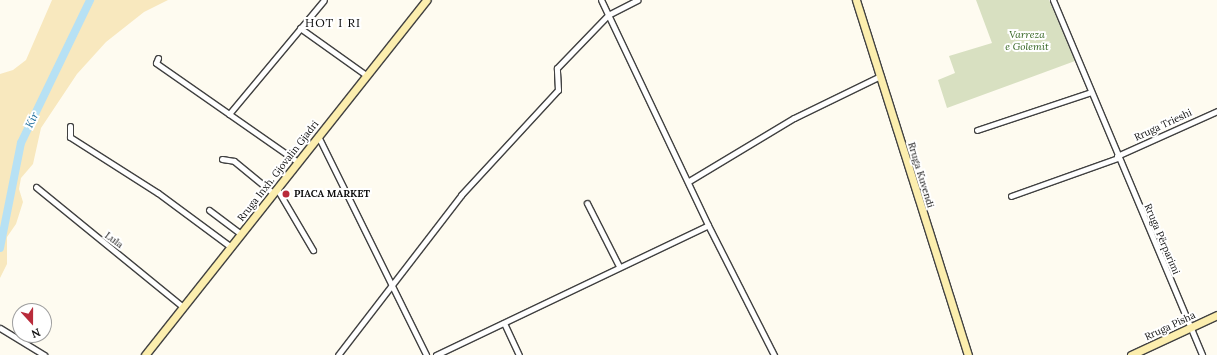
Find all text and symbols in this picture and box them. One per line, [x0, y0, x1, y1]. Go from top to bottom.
district label: HOT I RI [305, 16, 361, 30]
park label: Varreza e Golemit [1005, 28, 1049, 52]
street label: Rruga Trieshi [1132, 106, 1194, 144]
water label: Kir [23, 110, 41, 130]
street label: Rruga Inxh. Gjovalin Gjadri [235, 118, 321, 224]
street label: Rruga Kuvendi [905, 141, 937, 209]
place label: PIACA MARKET [294, 188, 370, 200]
marker: PIACA MARKET [281, 189, 291, 199]
street label: Rruga Përparimi [1142, 202, 1182, 276]
street label: Lula [103, 229, 125, 251]
north arrow [12, 303, 52, 343]
street label: Rruga Pisha [1143, 309, 1197, 343]
text: N [29, 325, 42, 341]

